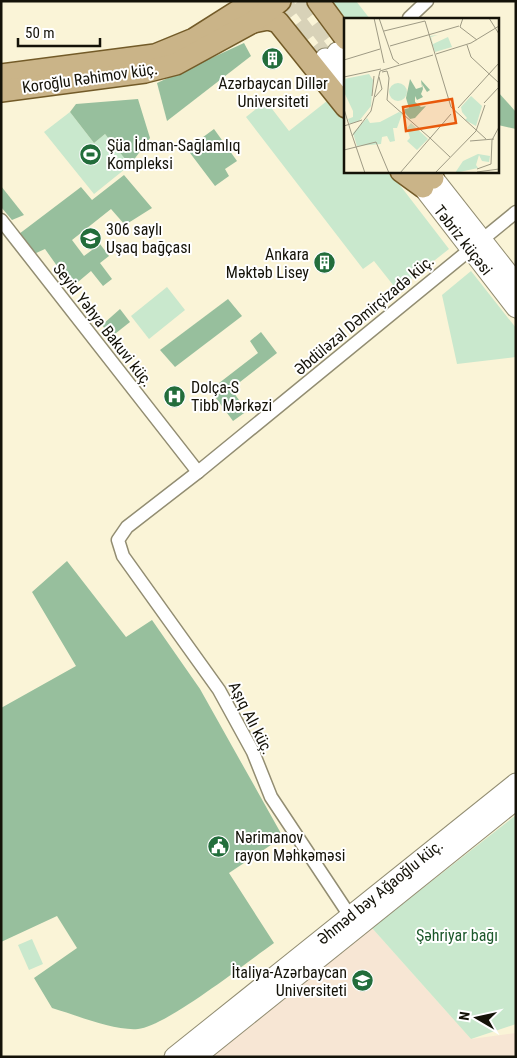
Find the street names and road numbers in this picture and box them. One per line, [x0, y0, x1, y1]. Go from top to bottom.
street label: Koroğlu Rəhimov küç. [21, 59, 159, 97]
street label: Təbriz küçəsi [430, 201, 496, 279]
street label: Əbdüləzəl DƏmirçizadə küç. [290, 251, 438, 379]
street label: Seyid Yəhya Bakuvi küç. [49, 260, 157, 390]
street label: Aşıq Alı küç. [225, 679, 277, 757]
street label: Əhməd bəy Ağaoğlu küç. [313, 835, 447, 949]

